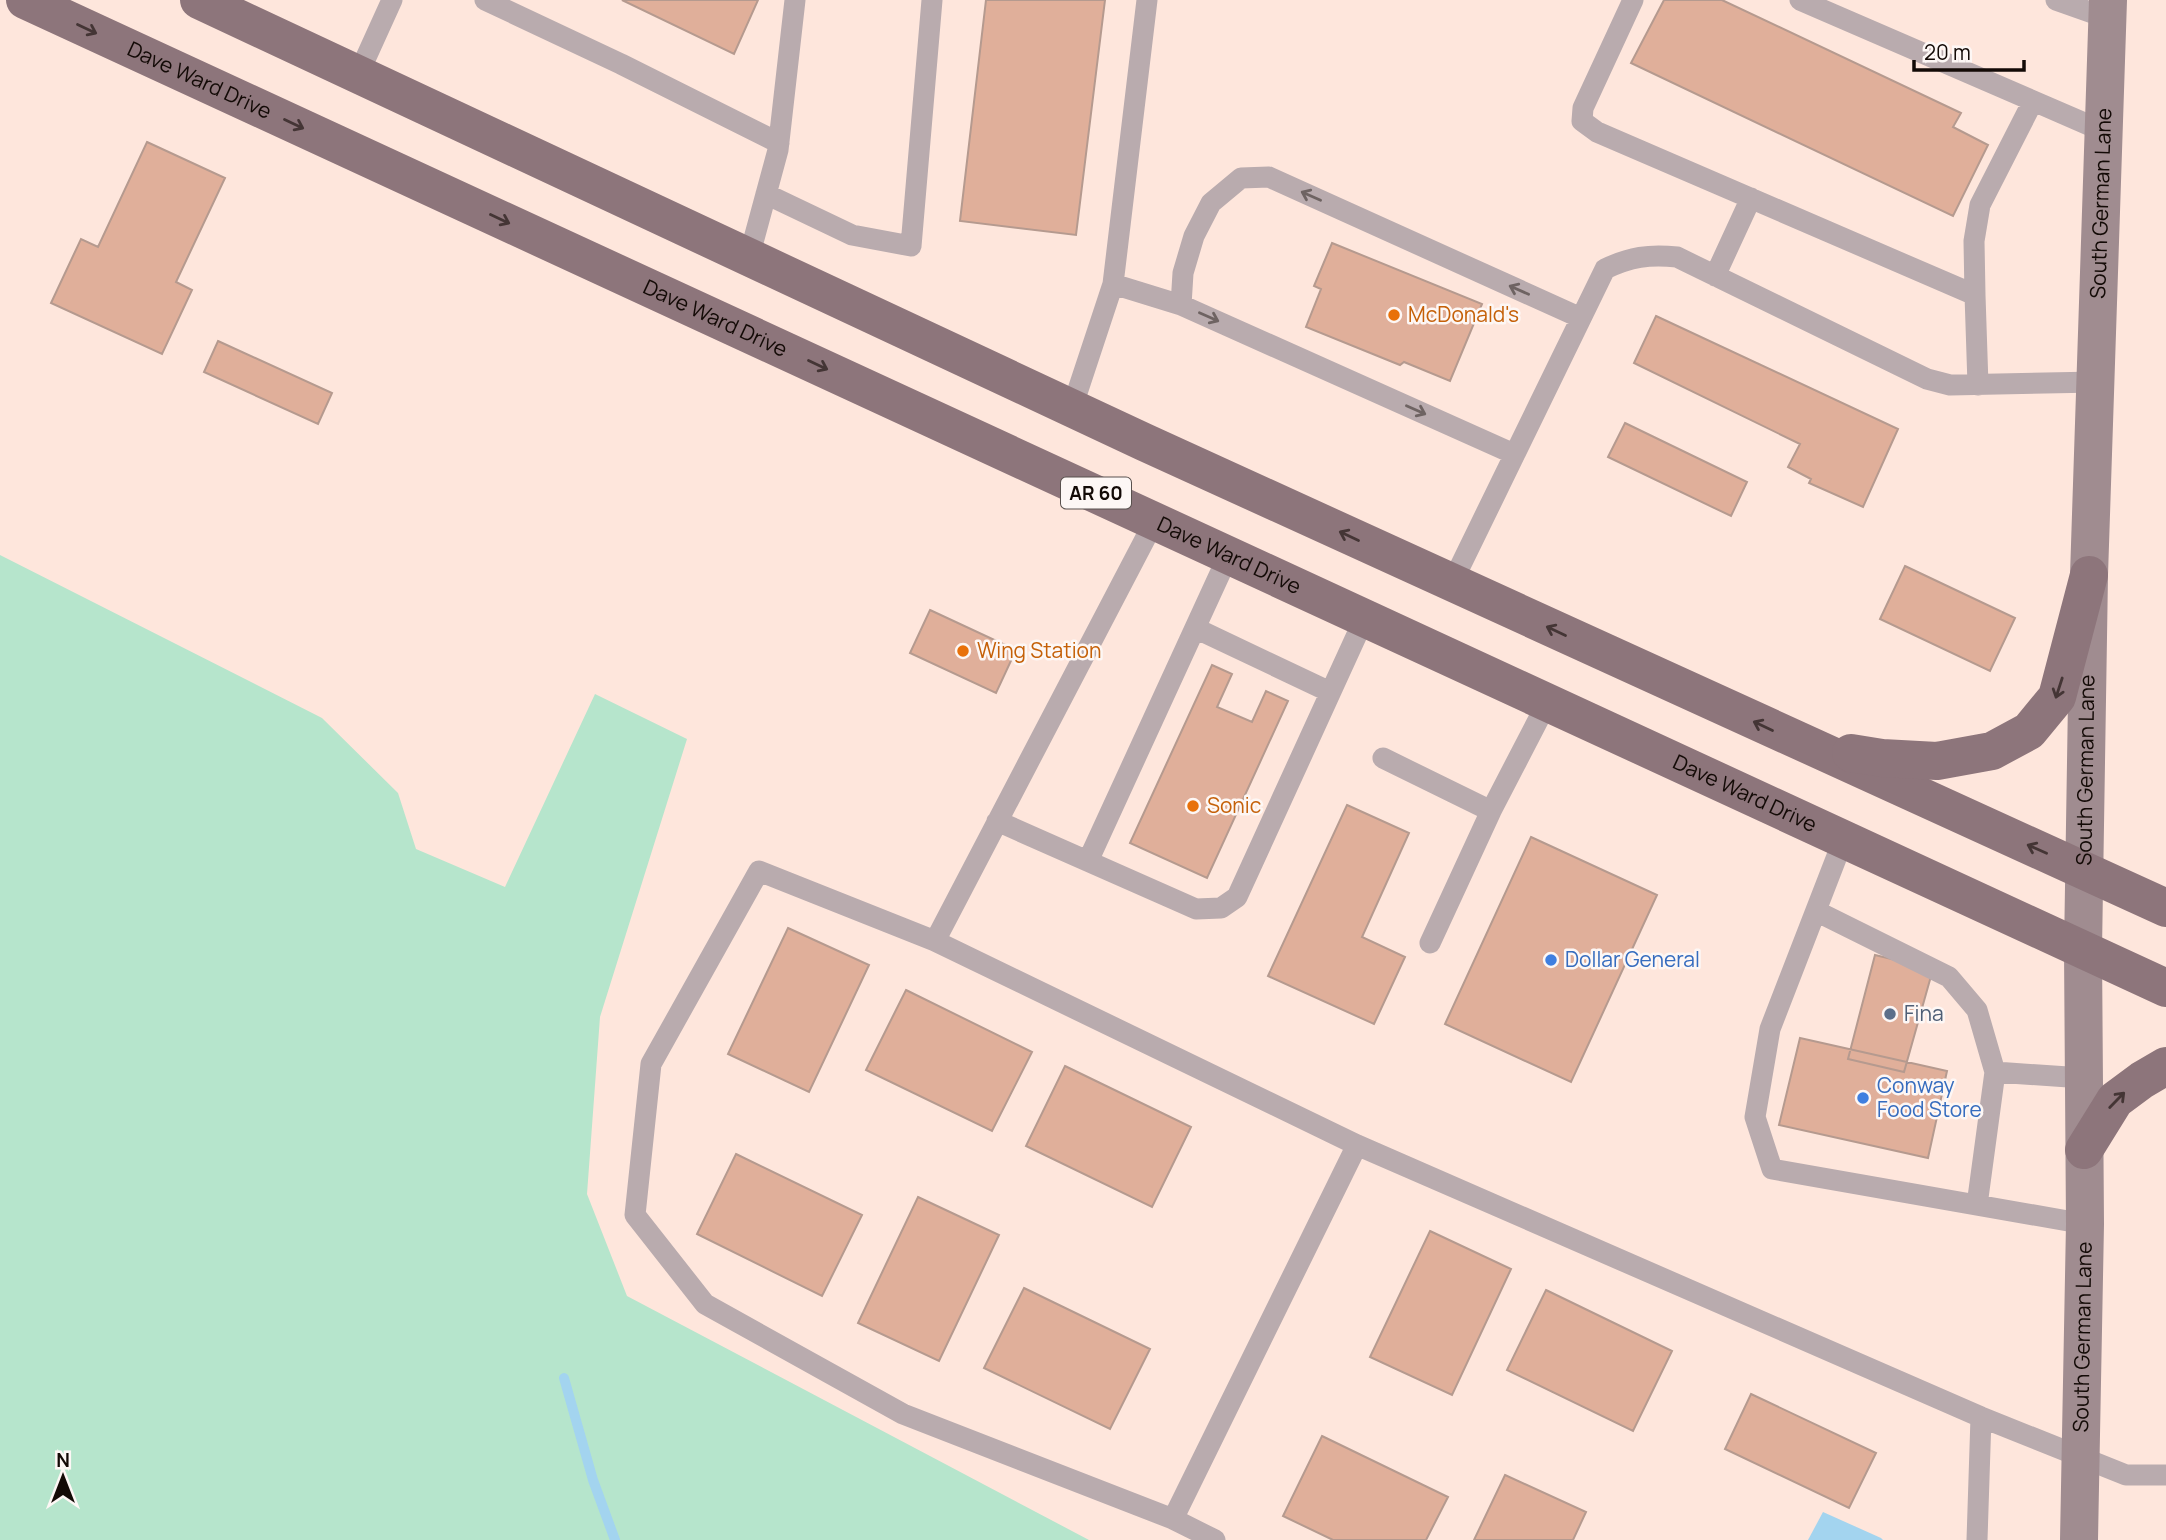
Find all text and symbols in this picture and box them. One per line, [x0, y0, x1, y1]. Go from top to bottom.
one-way arrow [76, 22, 97, 36]
scale bar [1914, 28, 2024, 72]
street label: Dave Ward Drive [123, 34, 276, 125]
text: 20 m [1924, 38, 1971, 66]
street label: South German Lane [2083, 107, 2117, 299]
one-way arrow [283, 117, 304, 131]
one-way arrow [1301, 189, 1323, 202]
one-way arrow [489, 213, 511, 226]
street label: Dave Ward Drive [639, 272, 792, 363]
one-way arrow [1509, 283, 1530, 296]
place label: McDonald's [1408, 300, 1519, 328]
marker: McDonald's [1386, 307, 1402, 323]
one-way arrow [1197, 311, 1219, 324]
one-way arrow [807, 359, 829, 372]
one-way arrow [1405, 404, 1427, 417]
road number: AR 60 [1061, 478, 1131, 508]
street label: Dave Ward Drive [1153, 509, 1306, 600]
one-way arrow [1339, 529, 1360, 542]
one-way arrow [1546, 624, 1567, 637]
place label: Wing Station [977, 636, 1101, 664]
marker: Wing Station [955, 643, 971, 659]
street label: South German Lane [2069, 674, 2100, 866]
one-way arrow [2052, 677, 2064, 699]
one-way arrow [1753, 719, 1774, 732]
street label: Dave Ward Drive [1669, 747, 1822, 838]
place label: Sonic [1207, 791, 1261, 819]
marker: Sonic [1185, 798, 1201, 814]
one-way arrow [2027, 842, 2048, 855]
place label: Dollar General [1565, 945, 1700, 973]
marker: Dollar General [1543, 952, 1559, 968]
place label: Fina [1904, 999, 1944, 1027]
marker: Fina [1882, 1006, 1898, 1022]
place label: Conway Food Store [1877, 1071, 1982, 1123]
marker: Conway Food Store [1855, 1090, 1871, 1106]
one-way arrow [2109, 1092, 2126, 1109]
street label: South German Lane [2066, 1241, 2098, 1433]
north arrow [28, 1442, 98, 1512]
text: N [56, 1447, 70, 1473]

